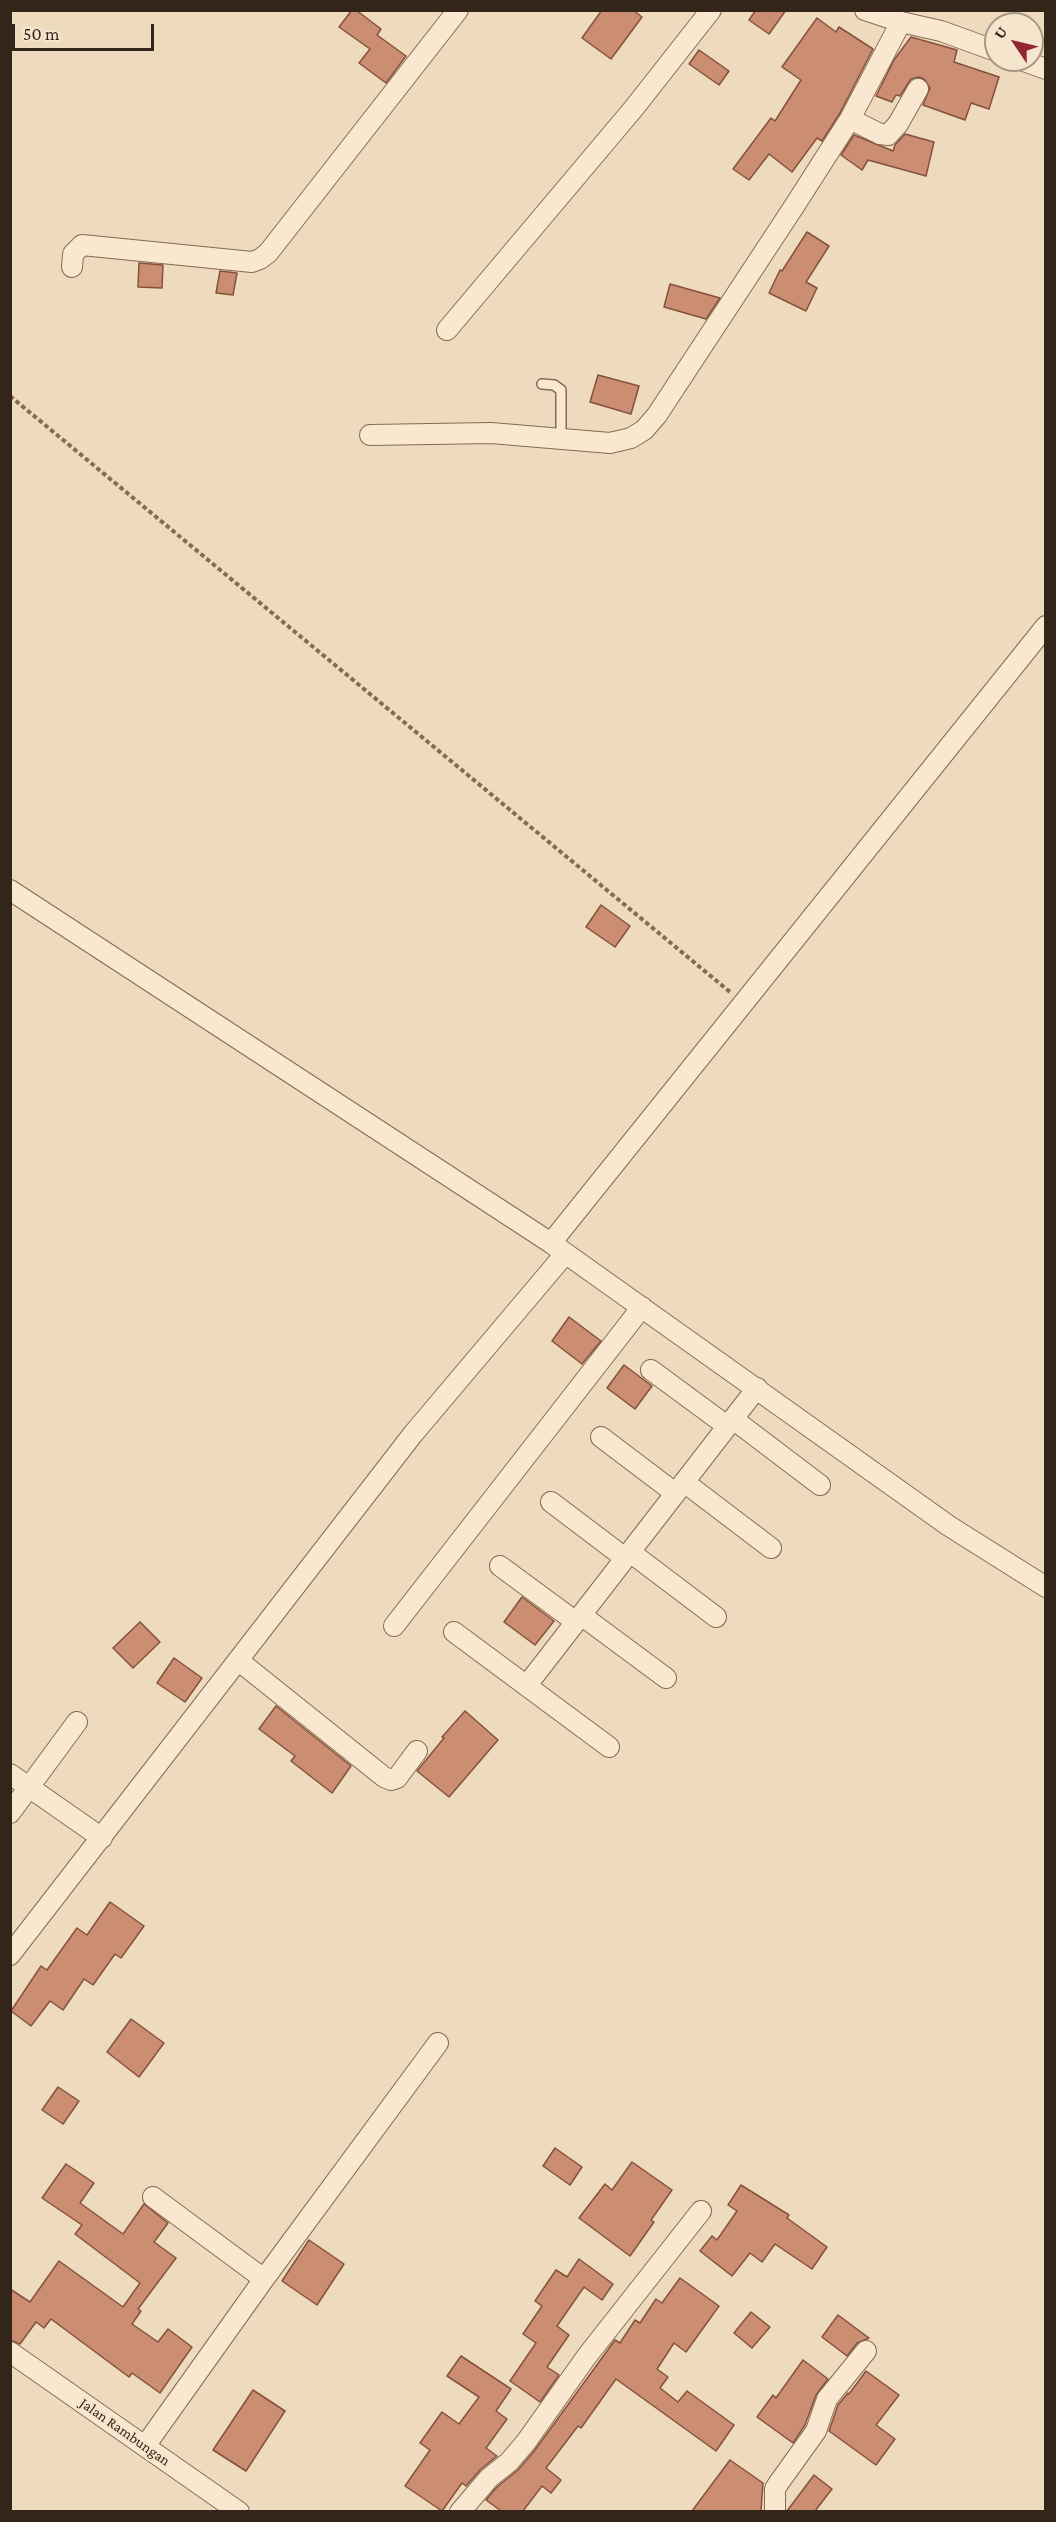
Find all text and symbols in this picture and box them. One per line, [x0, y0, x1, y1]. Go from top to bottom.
scale bar [15, 12, 158, 50]
north arrow [984, 12, 1044, 72]
text: U [990, 23, 1011, 42]
text: 50 m [23, 24, 60, 44]
street label: Jalan Rambungan [76, 2394, 174, 2470]

